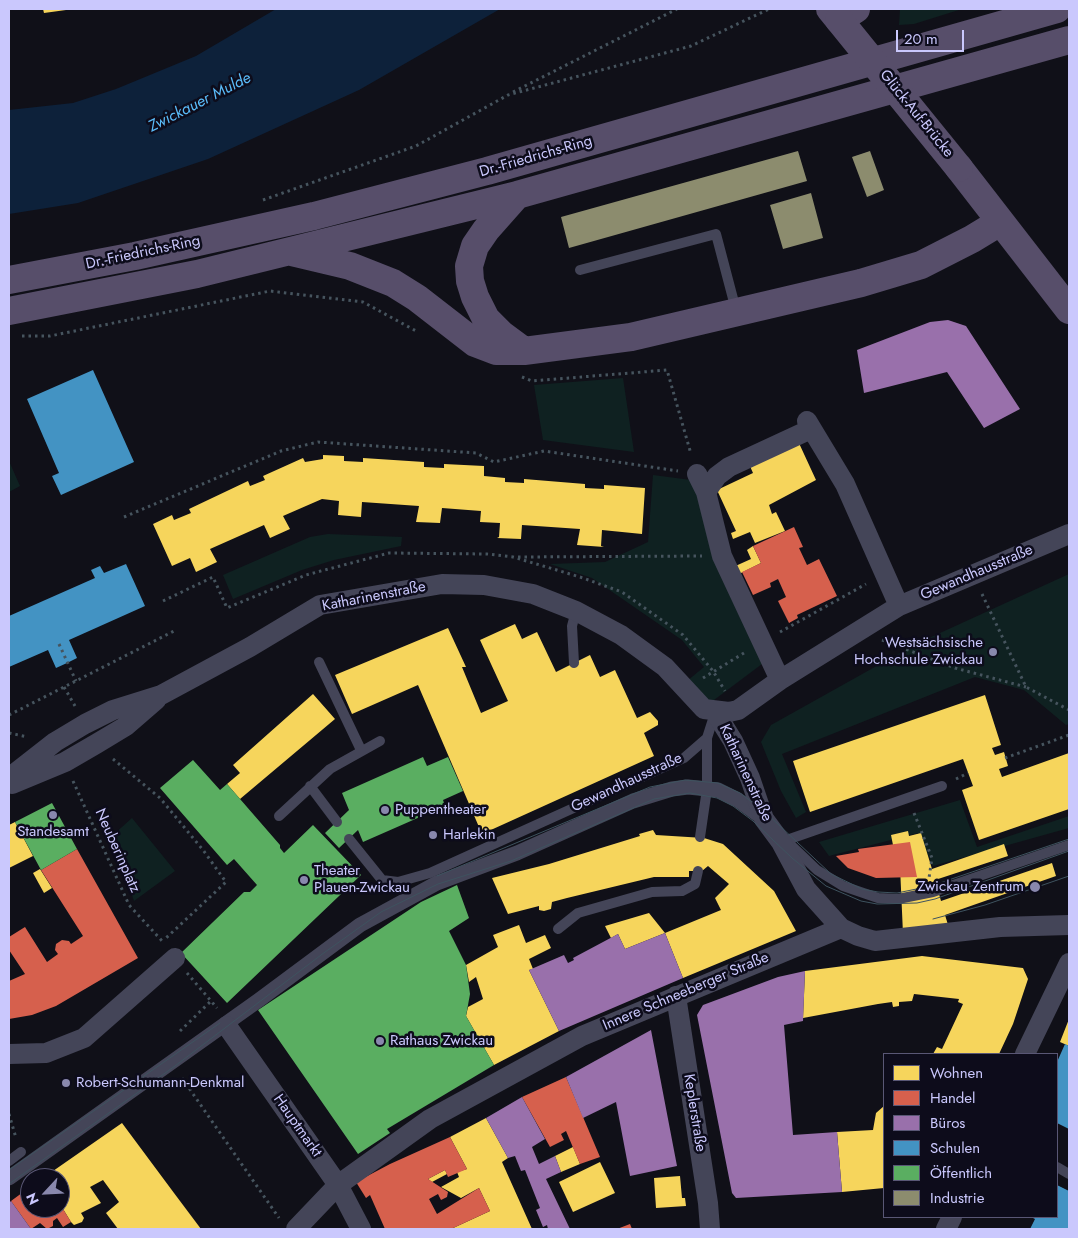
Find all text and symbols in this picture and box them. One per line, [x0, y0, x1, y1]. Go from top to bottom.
scale bar [898, 20, 966, 52]
text: 20 m [904, 28, 938, 50]
street label: Glück-Auf-Brücke [875, 67, 957, 161]
water label: Zwickauer Mulde [145, 69, 255, 137]
street label: Dr.-Friedrichs-Ring [477, 132, 595, 182]
street label: Dr.-Friedrichs-Ring [84, 232, 202, 274]
street label: Gewandhausstraße [918, 541, 1036, 605]
street label: Katharinenstraße [321, 578, 427, 616]
place label: Westsächsische Hochschule Zwickau [854, 634, 983, 669]
marker: Westsächsische Hochschule Zwickau [987, 646, 999, 658]
street label: Katharinenstraße [715, 722, 775, 824]
street label: Gewandhausstraße [569, 749, 685, 817]
place label: Puppentheater [395, 801, 486, 819]
marker: Puppentheater [379, 804, 391, 816]
street label: Neuberinplatz [90, 806, 144, 896]
marker: Standesamt [47, 809, 59, 821]
place label: Standesamt [17, 823, 89, 841]
place label: Harlekin [443, 826, 496, 844]
marker: Harlekin [427, 829, 439, 841]
place label: Theater Plauen-Zwickau [314, 862, 410, 897]
marker: Theater Plauen-Zwickau [298, 874, 310, 886]
place label: Zwickau Zentrum [917, 878, 1024, 896]
marker: Zwickau Zentrum [1028, 880, 1042, 894]
street label: Innere Schneeberger Straße [600, 949, 772, 1035]
place label: Rathaus Zwickau [390, 1032, 493, 1050]
marker: Rathaus Zwickau [374, 1035, 386, 1047]
legend [883, 1053, 1058, 1218]
text: Wohnen [930, 1062, 983, 1084]
street label: Keplerstraße [679, 1073, 709, 1153]
place label: Robert-Schumann-Denkmal [76, 1074, 244, 1092]
marker: Robert-Schumann-Denkmal [60, 1077, 72, 1089]
text: Handel [930, 1087, 976, 1109]
street label: Hauptmarkt [269, 1091, 325, 1161]
text: Büros [930, 1112, 965, 1134]
text: Schulen [930, 1137, 980, 1159]
text: Öffentlich [930, 1162, 992, 1184]
north arrow [20, 1168, 70, 1218]
text: Industrie [930, 1187, 984, 1209]
text: N [21, 1190, 44, 1208]

